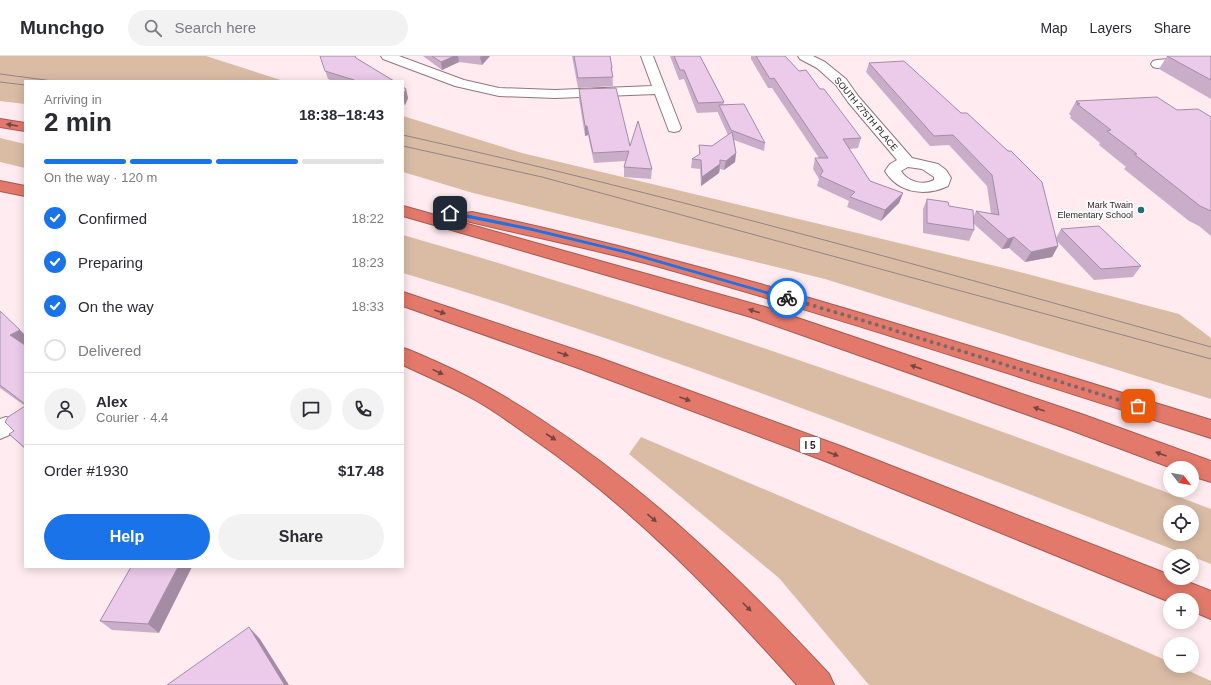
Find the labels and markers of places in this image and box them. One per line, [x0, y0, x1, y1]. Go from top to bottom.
pin [433, 196, 467, 230]
place label: Mark Twain Elementary School [1057, 200, 1133, 220]
marker: Mark Twain Elementary School [1136, 205, 1146, 215]
pin [1121, 389, 1155, 423]

